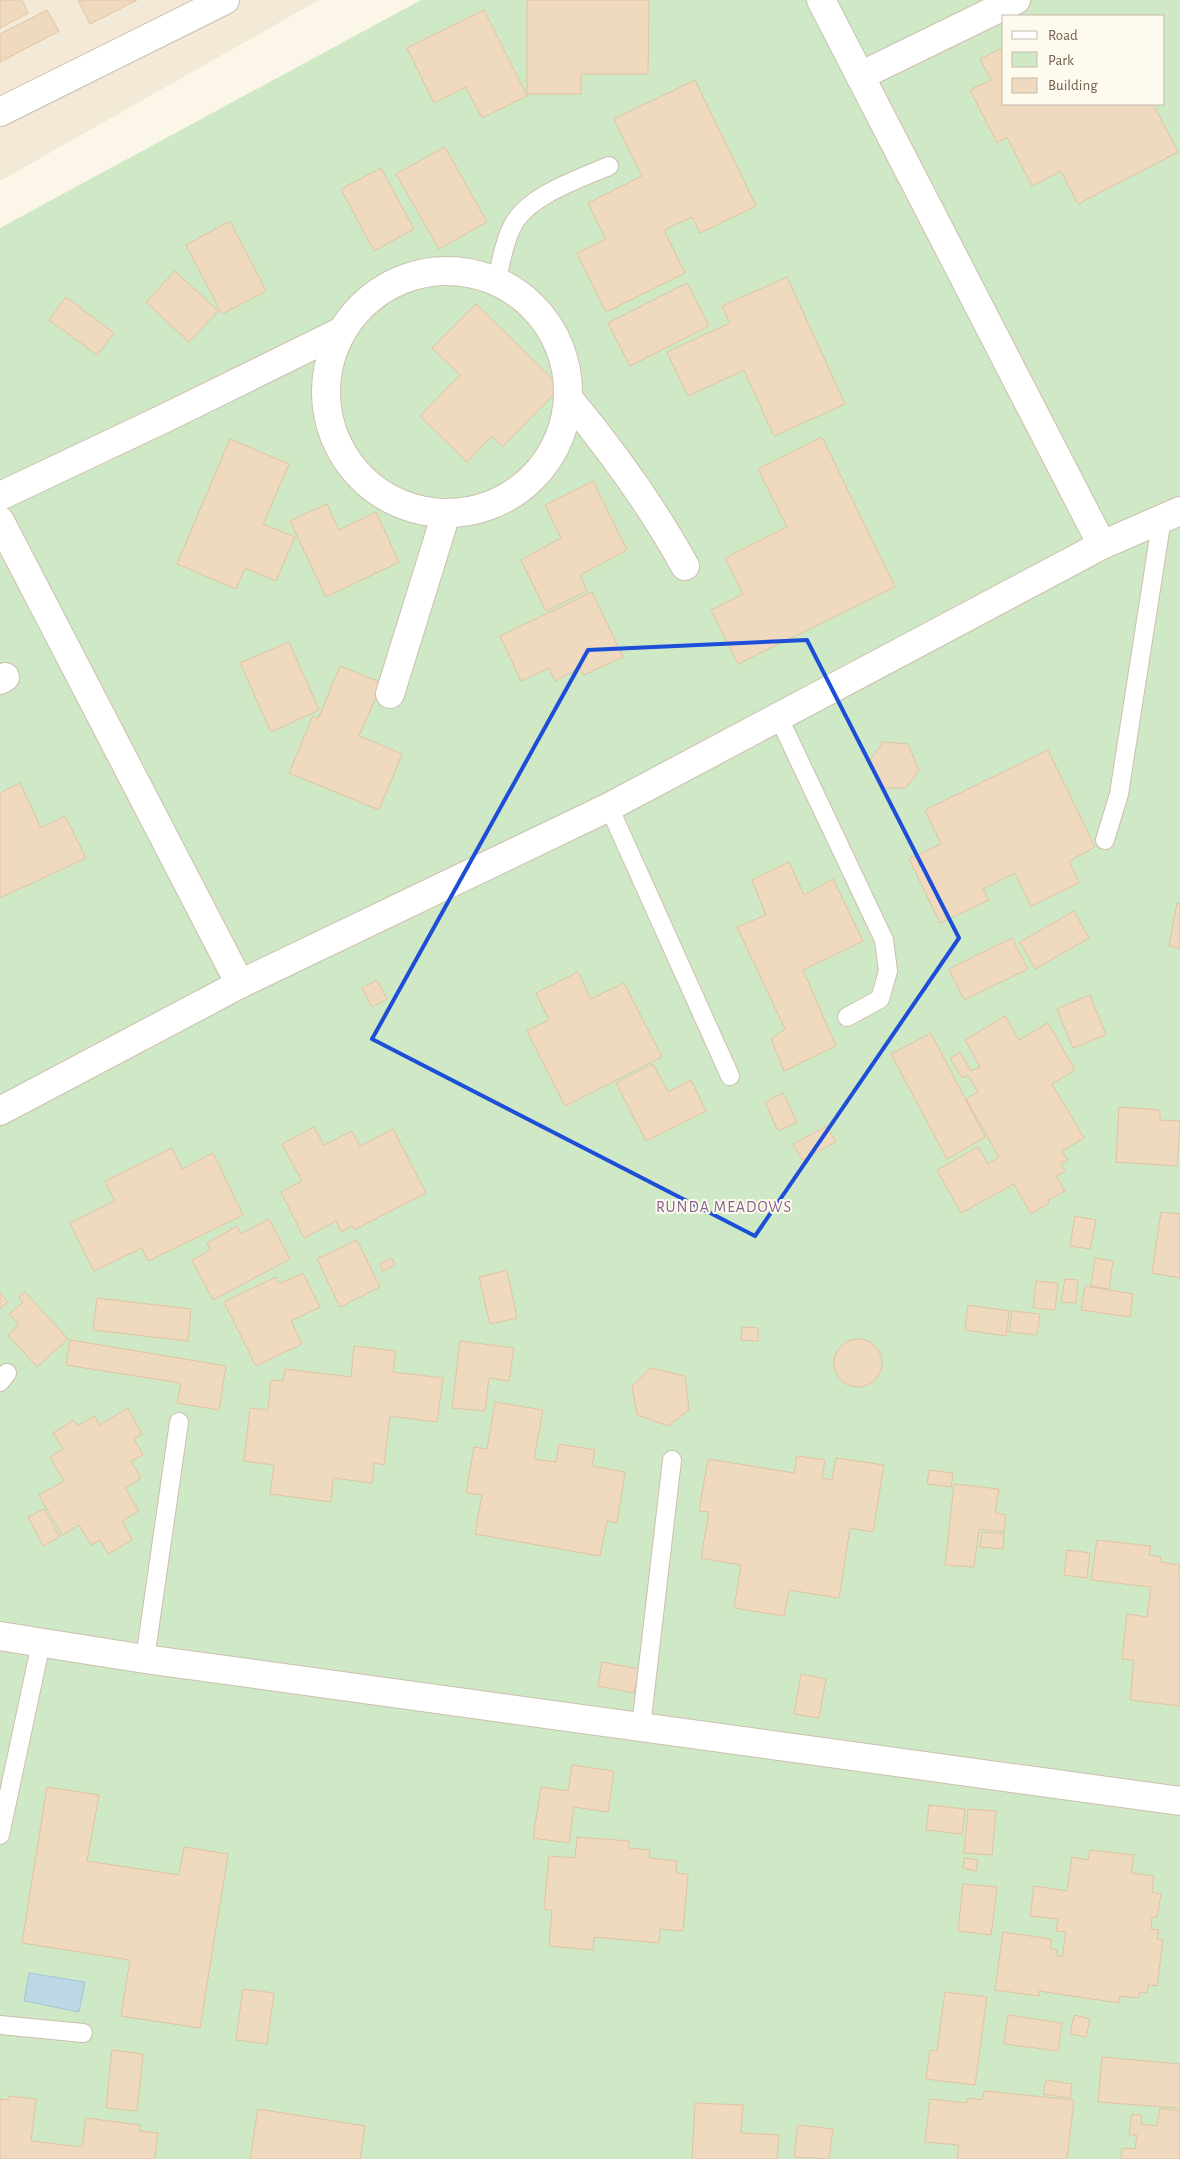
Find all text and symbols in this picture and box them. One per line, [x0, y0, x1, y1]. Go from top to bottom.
legend [1002, 15, 1165, 105]
text: Road [1048, 28, 1078, 43]
text: Park [1048, 53, 1074, 68]
text: Building [1048, 78, 1098, 93]
district label: RUNDA MEADOWS [656, 1199, 792, 1215]

